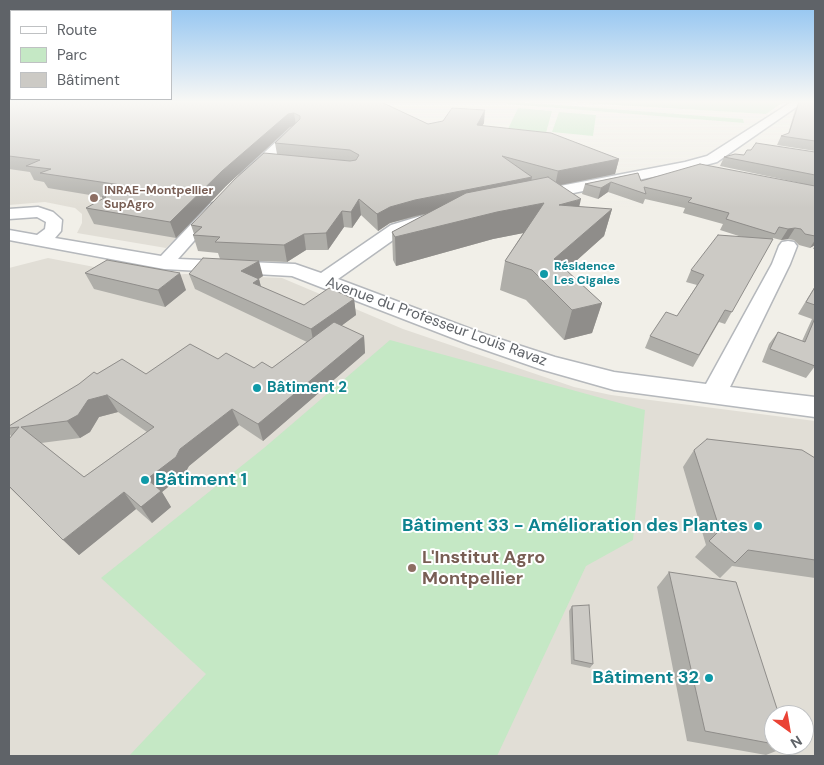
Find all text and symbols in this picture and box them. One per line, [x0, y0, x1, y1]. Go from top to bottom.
legend [10, 10, 172, 100]
text: Route [57, 20, 97, 40]
text: Parc [57, 45, 87, 65]
text: Bâtiment [57, 70, 120, 90]
place label: INRAE-Montpellier SupAgro [104, 184, 213, 212]
marker: INRAE-Montpellier SupAgro [88, 192, 100, 204]
place label: Résidence Les Cigales [554, 260, 620, 288]
marker: Résidence Les Cigales [538, 268, 550, 280]
street label: Avenue du Professeur Louis Ravaz [323, 273, 549, 371]
place label: Bâtiment 2 [267, 379, 347, 397]
marker: Bâtiment 2 [251, 382, 263, 394]
place label: Bâtiment 1 [155, 469, 247, 491]
marker: Bâtiment 1 [139, 474, 151, 486]
place label: Bâtiment 33 - Amélioration des Plantes [402, 515, 748, 537]
marker: Bâtiment 33 - Amélioration des Plantes [752, 520, 764, 532]
place label: L'Institut Agro Montpellier [422, 547, 545, 590]
marker: L'Institut Agro Montpellier [406, 562, 418, 574]
place label: Bâtiment 32 [592, 667, 699, 689]
marker: Bâtiment 32 [703, 672, 715, 684]
north arrow [764, 705, 814, 755]
text: N [787, 732, 806, 752]

